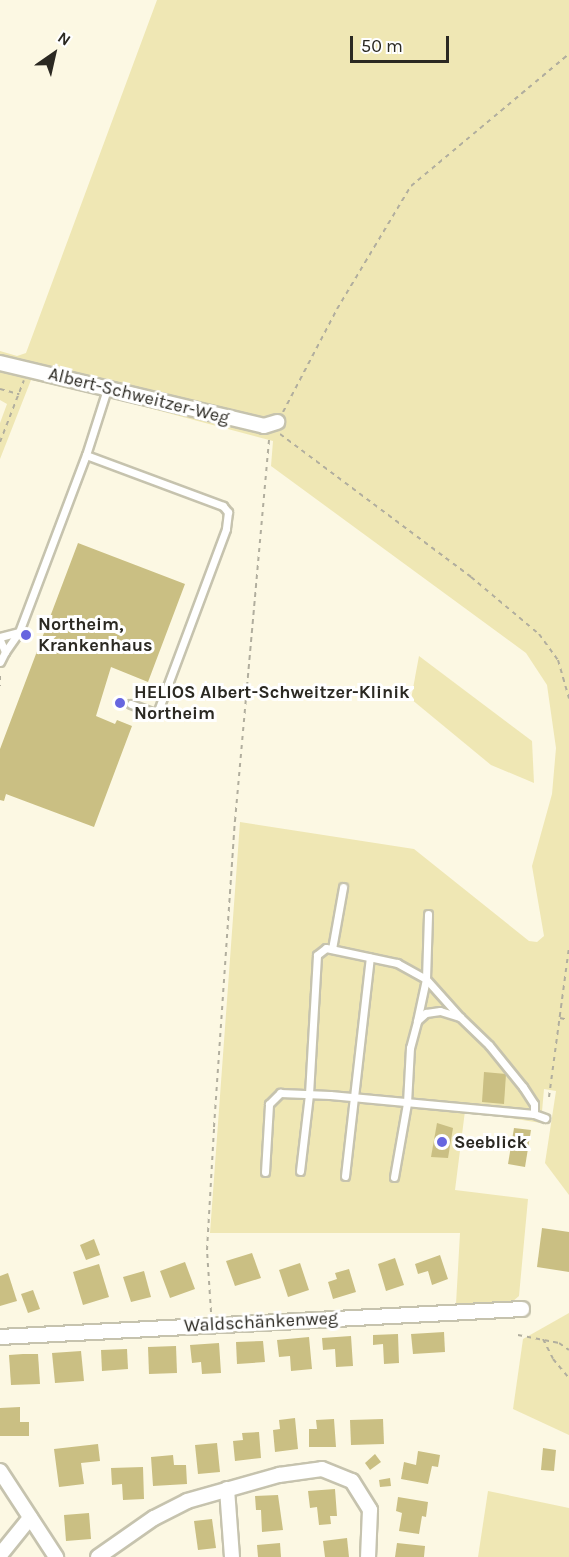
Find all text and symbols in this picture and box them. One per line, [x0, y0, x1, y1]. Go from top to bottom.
north arrow [24, 24, 84, 84]
scale bar [353, 24, 452, 62]
text: N [54, 28, 74, 50]
text: 50 m [361, 35, 403, 57]
street label: Albert-Schweitzer-Weg [46, 363, 232, 429]
place label: Northeim, Krankenhaus [38, 614, 153, 656]
marker: Northeim, Krankenhaus [19, 628, 33, 642]
place label: HELIOS Albert-Schweitzer-Klinik Northeim [134, 682, 410, 724]
marker: HELIOS Albert-Schweitzer-Klinik Northeim [111, 694, 129, 712]
place label: Seeblick [454, 1131, 527, 1153]
marker: Seeblick [435, 1135, 449, 1149]
street label: Waldschänkenweg [183, 1307, 339, 1337]

